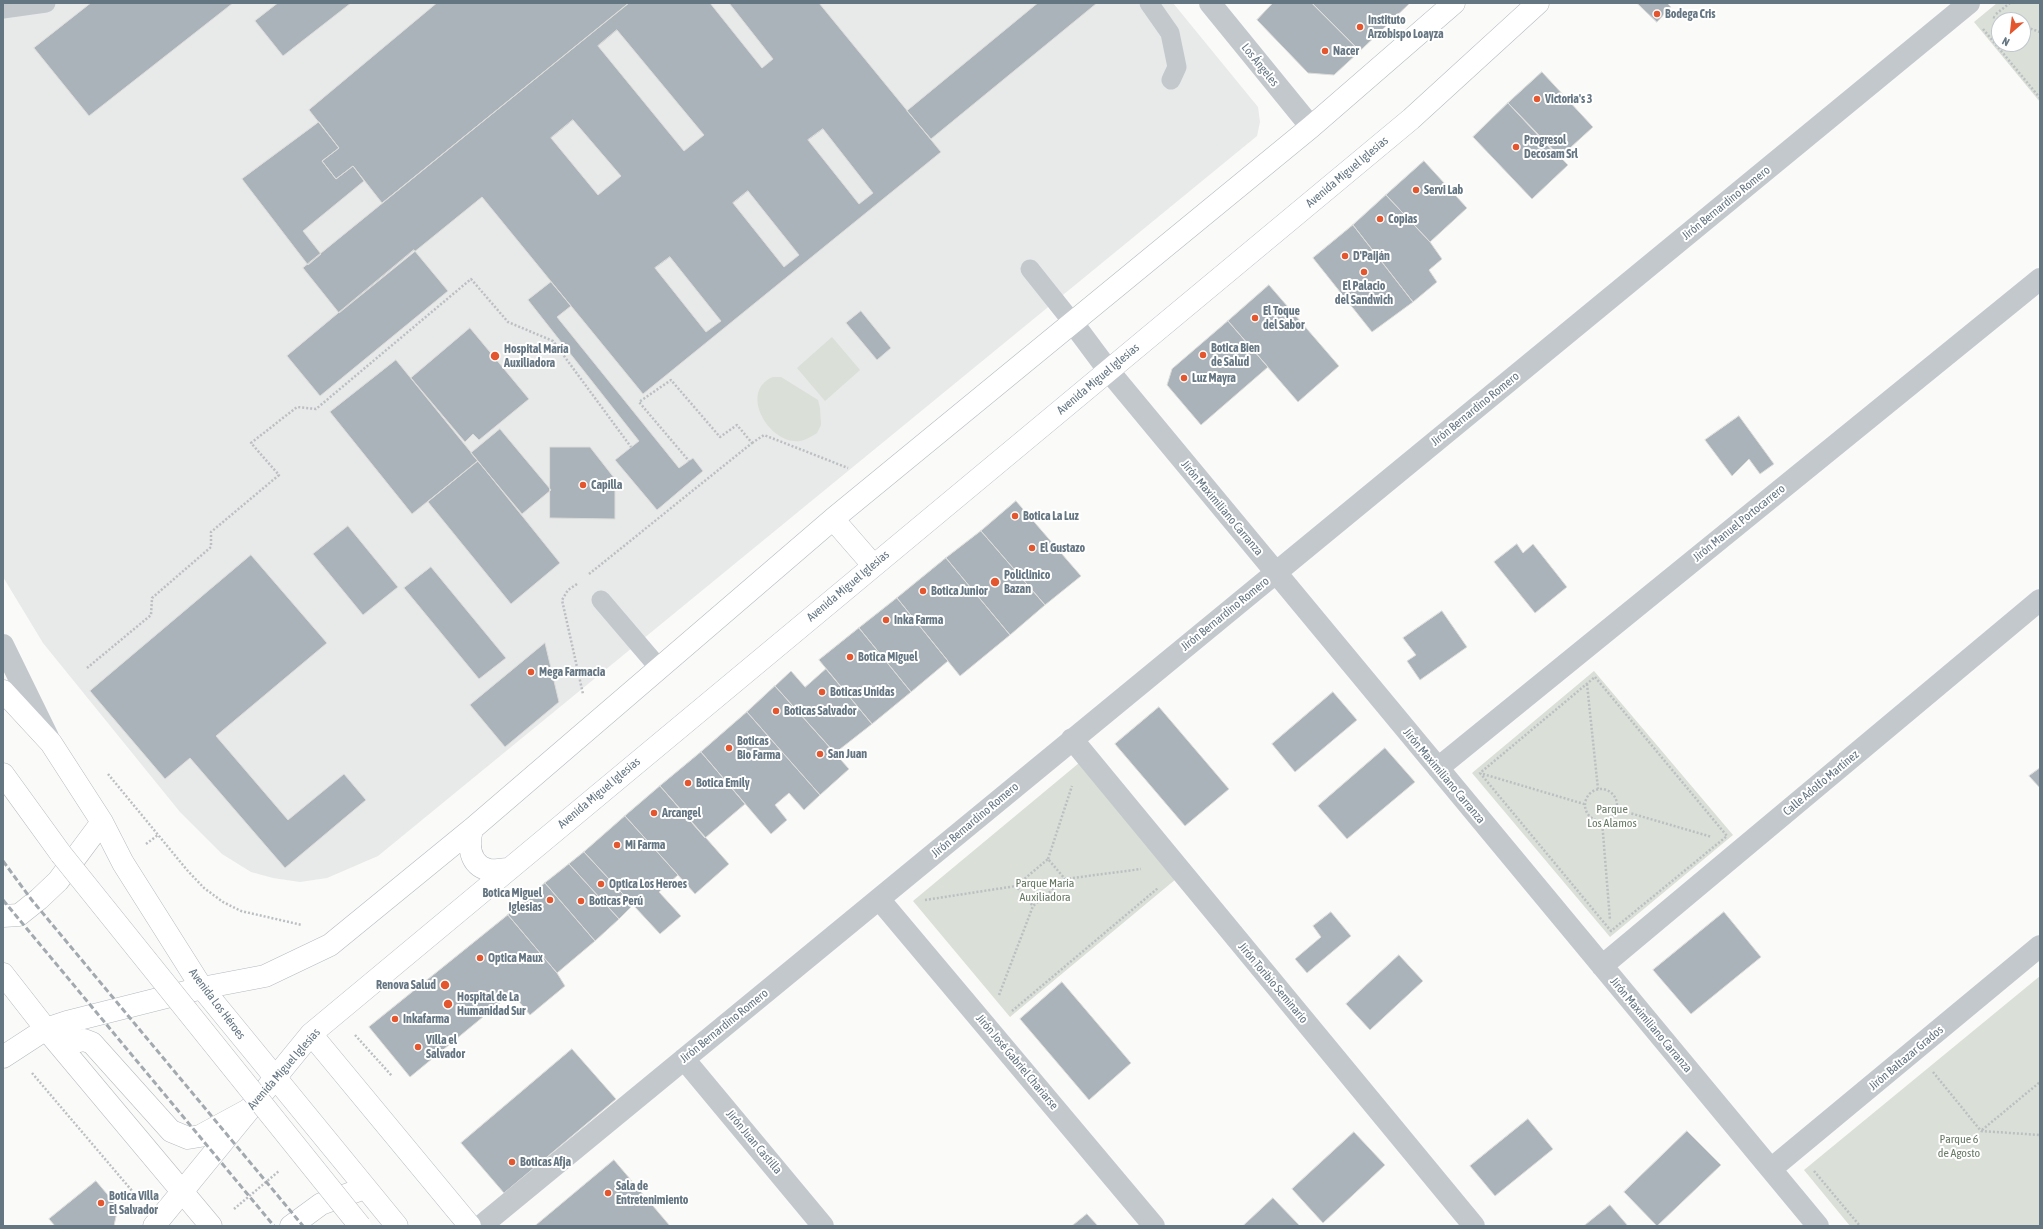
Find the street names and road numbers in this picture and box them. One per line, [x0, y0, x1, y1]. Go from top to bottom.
street label: Los Ángeles [1238, 41, 1282, 89]
street label: Avenida Miguel Iglesias [1303, 133, 1391, 211]
street label: Jirón Bernardino Romero [1679, 163, 1773, 243]
street label: Avenida Miguel Iglesias [1054, 340, 1142, 418]
street label: Jirón Bernardino Romero [1428, 369, 1522, 449]
street label: Jirón Maximiliano Carranza [1178, 458, 1266, 558]
street label: Jirón Manuel Portocarrero [1690, 481, 1788, 565]
street label: Avenida Miguel Iglesias [804, 547, 892, 625]
street label: Jirón Bernardino Romero [1178, 574, 1272, 654]
street label: Jirón Maximiliano Carranza [1400, 726, 1488, 826]
street label: Calle Adolfo Martínez [1780, 747, 1862, 819]
street label: Avenida Miguel Iglesias [555, 754, 643, 832]
street label: Jirón Bernardino Romero [928, 779, 1022, 861]
street label: Jirón Toribio Seminario [1235, 940, 1311, 1026]
street label: Avenida Los Héroes [186, 966, 248, 1042]
street label: Jirón Maximiliano Carranza [1607, 975, 1695, 1075]
street label: Jirón Bernardino Romero [677, 986, 771, 1066]
street label: Jirón José Gabriel Chariarse [973, 1011, 1061, 1113]
street label: Jirón Baltazar Grados [1866, 1023, 1946, 1093]
street label: Avenida Miguel Iglesias [245, 1025, 323, 1113]
street label: Jirón Juan Castilla [723, 1107, 785, 1177]

